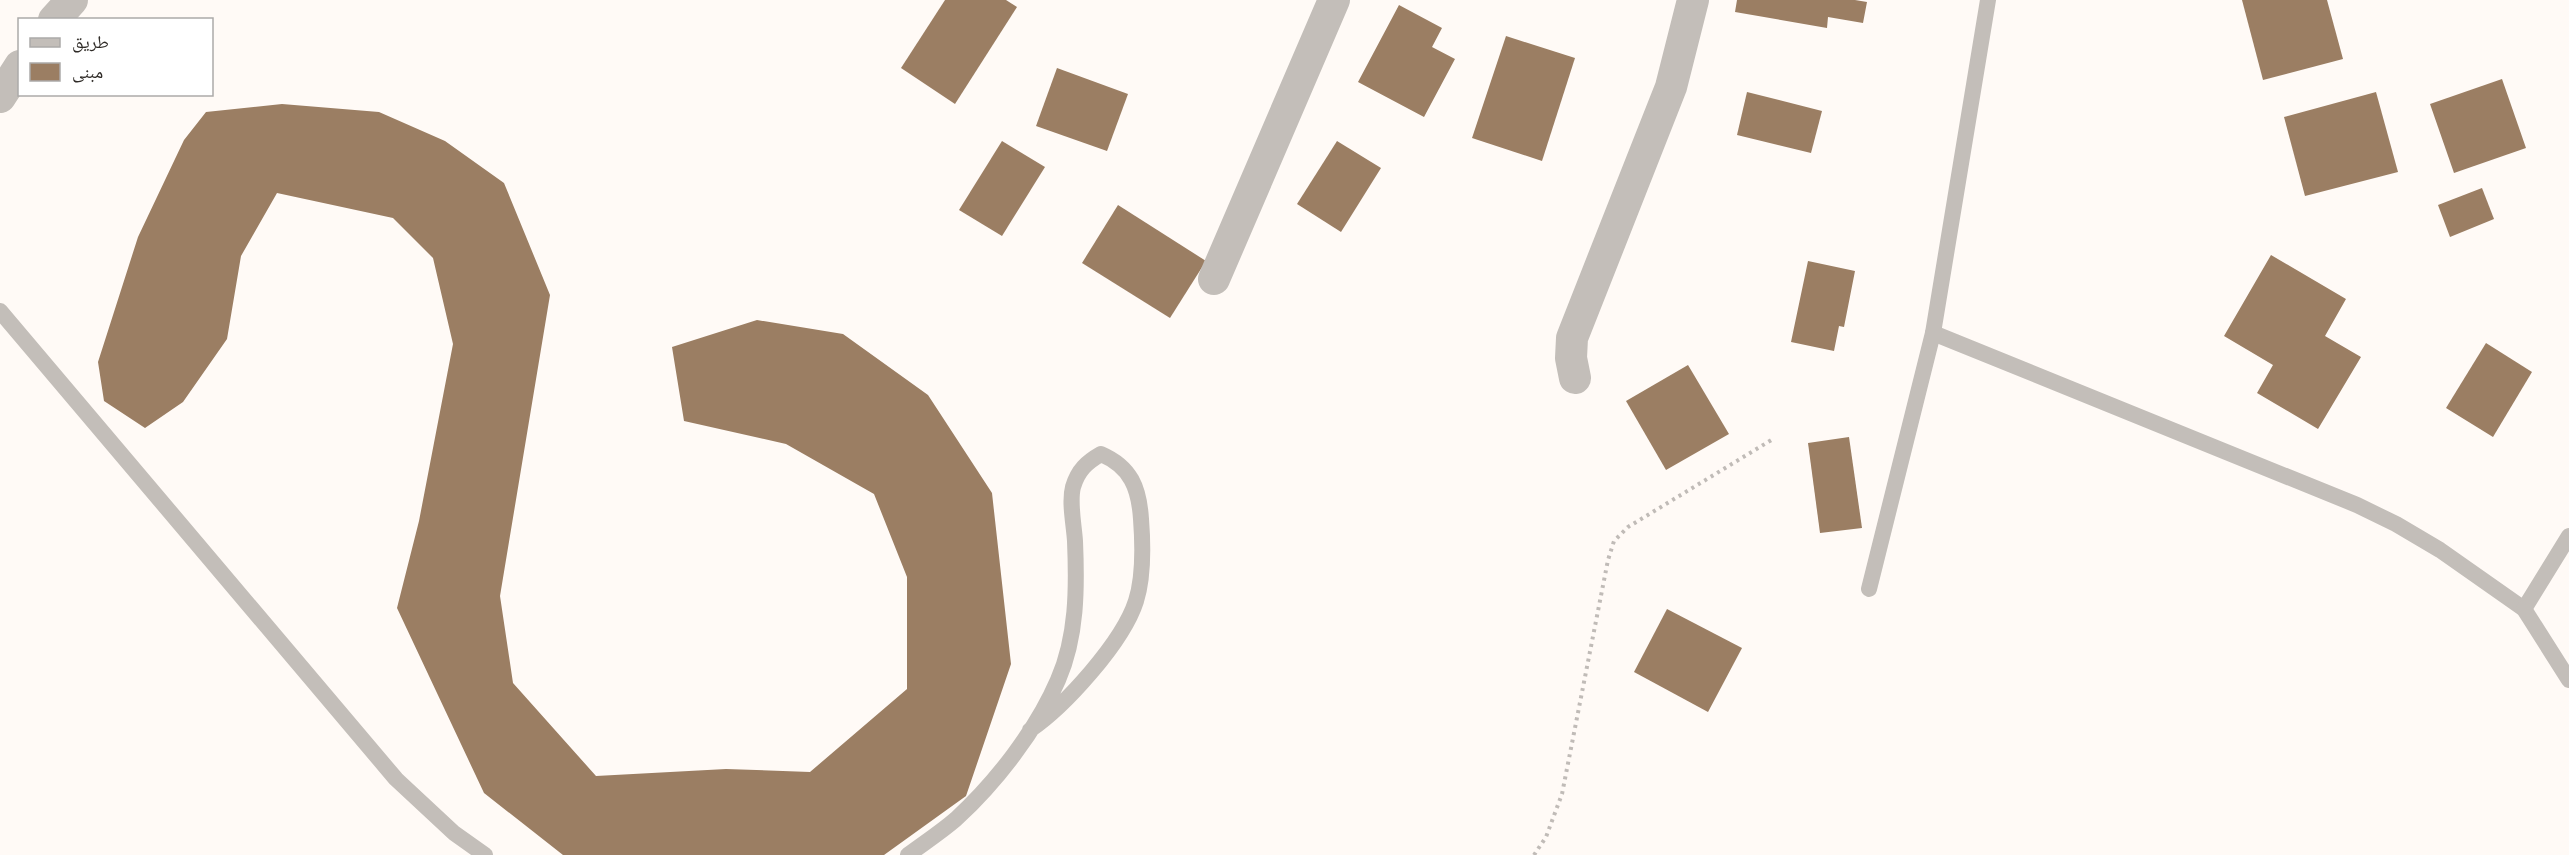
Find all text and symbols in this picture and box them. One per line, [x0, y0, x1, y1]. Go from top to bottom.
legend [18, 18, 213, 96]
text: طريق [72, 31, 109, 53]
text: مبنى [72, 61, 103, 83]

